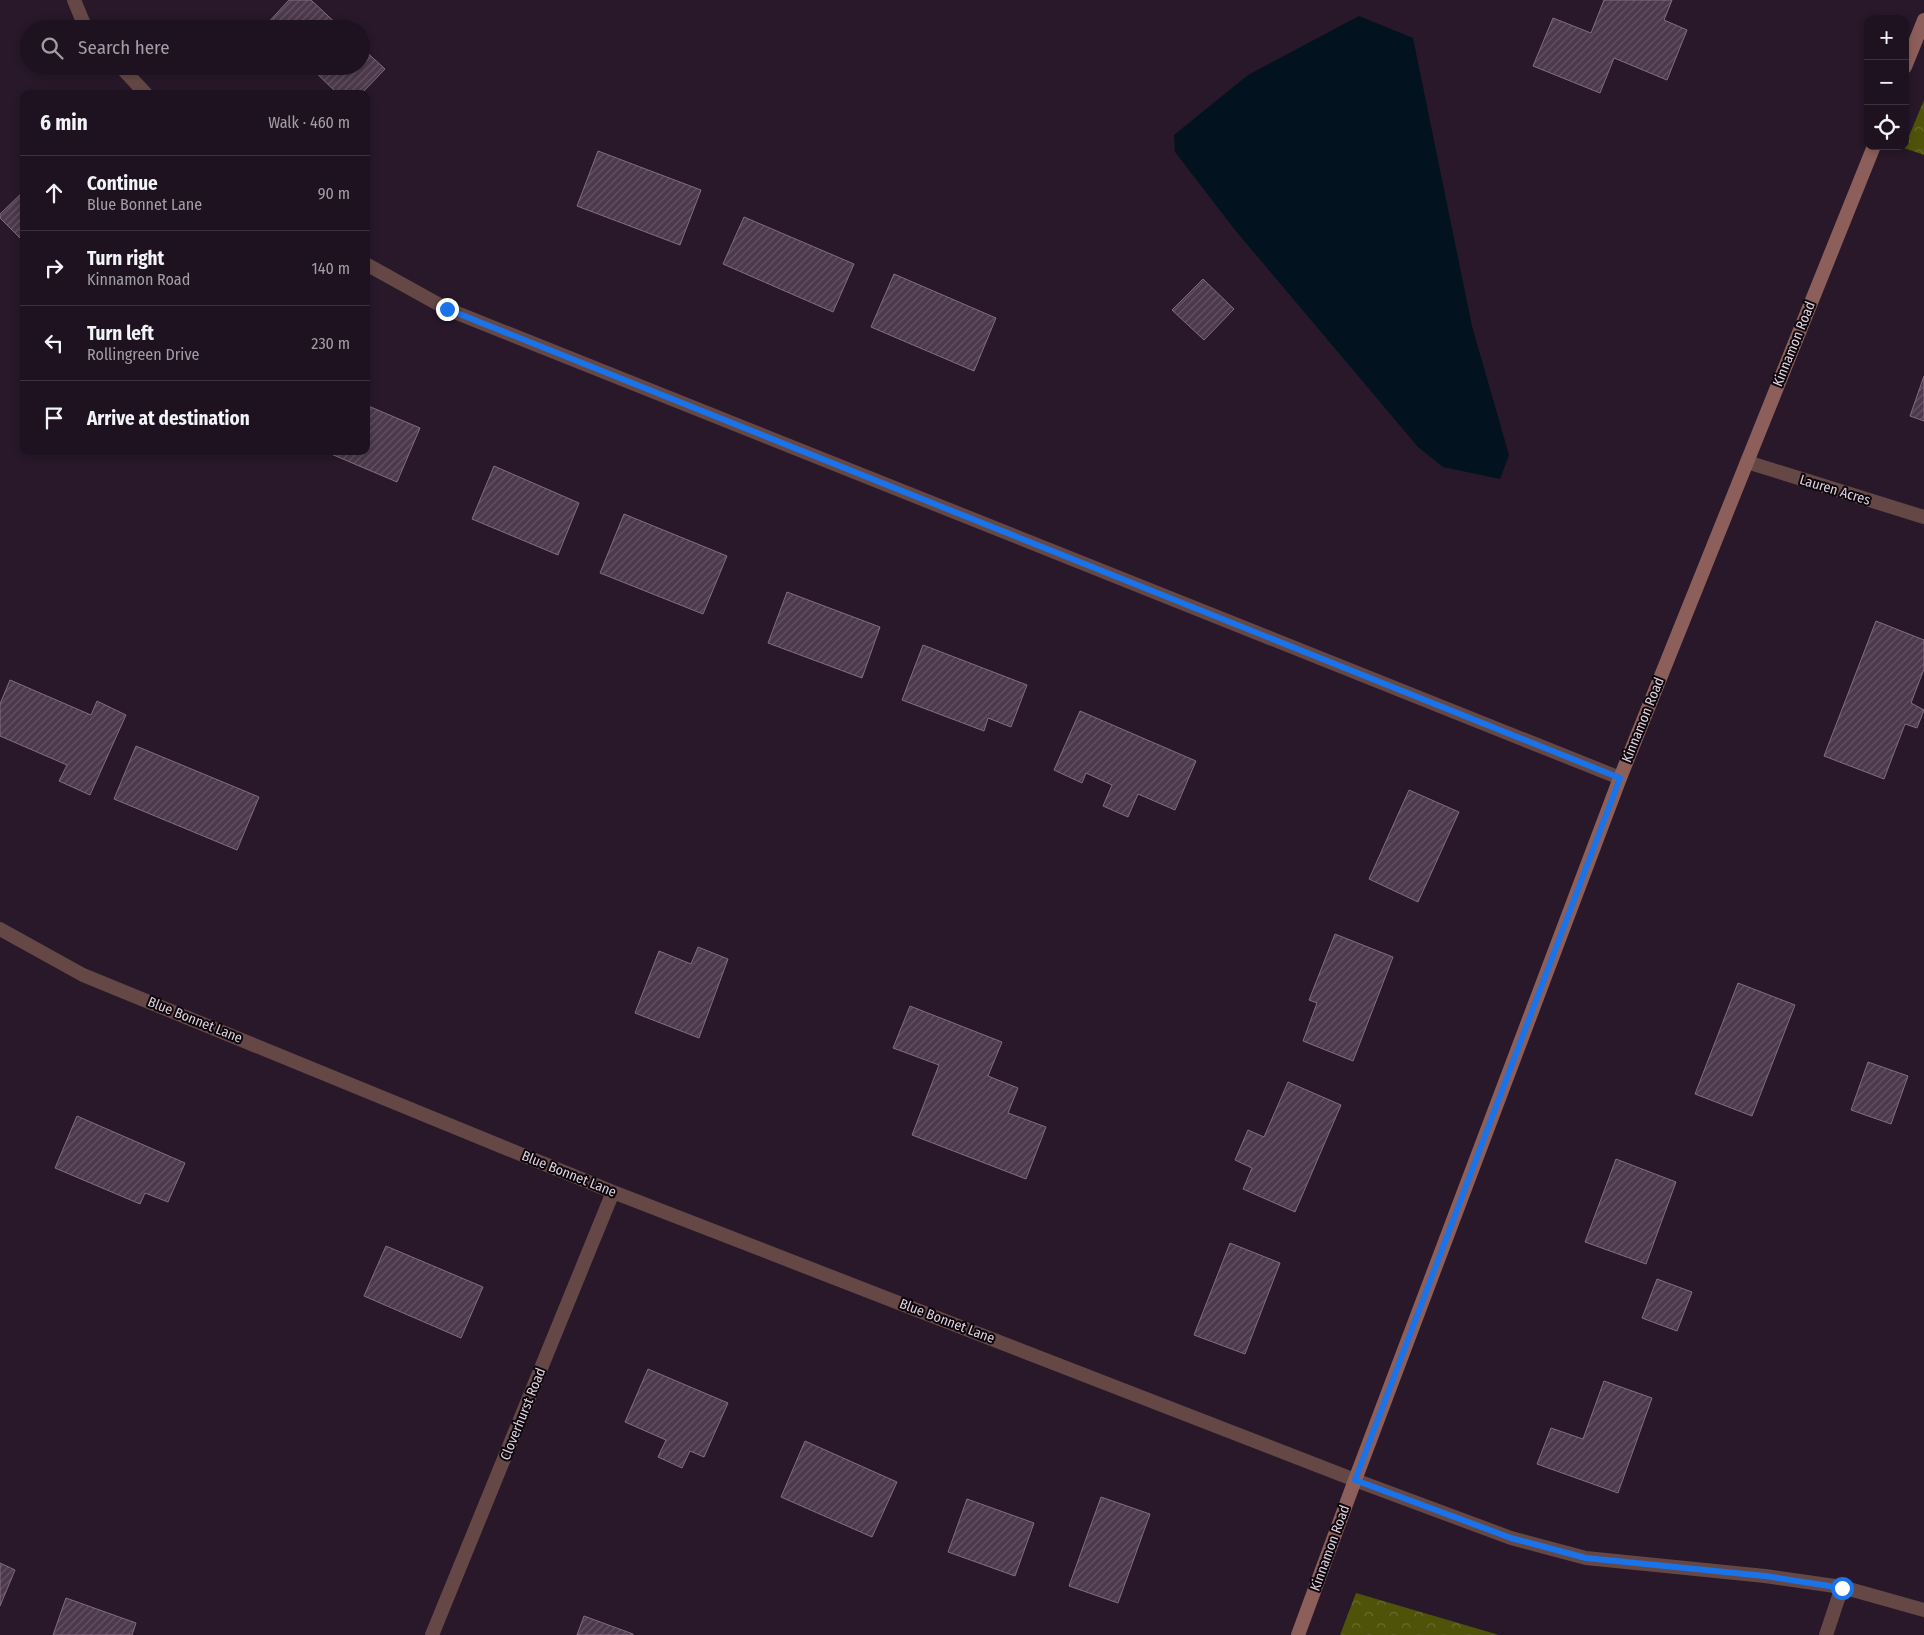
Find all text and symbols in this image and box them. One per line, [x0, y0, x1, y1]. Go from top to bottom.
map controls [1864, 15, 1909, 150]
button: + [1864, 15, 1909, 60]
search box [20, 20, 370, 75]
icon: search [38, 34, 66, 62]
text: Search here [78, 36, 170, 59]
button: − [1864, 60, 1909, 105]
button: locate [1864, 105, 1909, 150]
text: 6 min [40, 110, 88, 136]
text: Walk · 460 m [268, 113, 350, 132]
text: Continue [87, 172, 158, 195]
icon: ahead [40, 179, 68, 207]
text: 90 m [318, 184, 350, 203]
text: Blue Bonnet Lane [87, 195, 202, 214]
text: Turn right [87, 247, 164, 270]
icon: right [40, 254, 68, 282]
text: 140 m [312, 259, 350, 278]
text: Kinnamon Road [87, 270, 190, 289]
route end [436, 298, 459, 321]
street label: Kinnamon Road [1769, 299, 1819, 389]
text: Turn left [87, 322, 154, 345]
icon: left [40, 329, 68, 357]
text: 230 m [311, 334, 350, 353]
text: Rollingreen Drive [87, 345, 199, 364]
icon: arrive [40, 404, 68, 432]
text: Arrive at destination [87, 407, 250, 430]
street label: Lauren Acres [1798, 471, 1872, 509]
street label: Kinnamon Road [1618, 675, 1668, 765]
street label: Blue Bonnet Lane [145, 993, 245, 1047]
street label: Blue Bonnet Lane [519, 1147, 619, 1201]
street label: Blue Bonnet Lane [897, 1295, 997, 1347]
street label: Cloverhurst Road [497, 1365, 549, 1463]
street label: Kinnamon Road [1307, 1503, 1353, 1593]
route start [1831, 1577, 1854, 1600]

